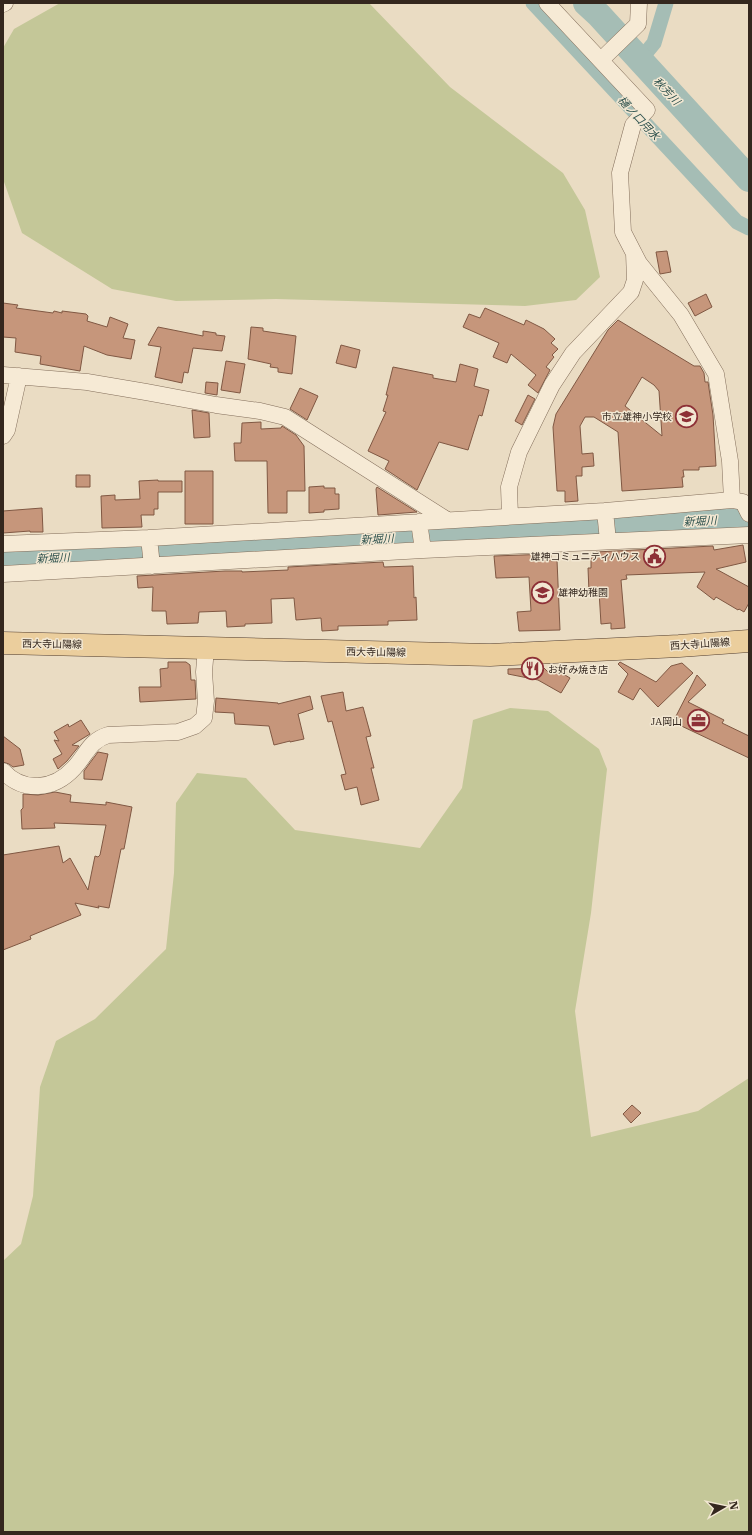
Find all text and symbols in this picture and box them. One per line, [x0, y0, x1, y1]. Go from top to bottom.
water label: 秋芳川 [651, 74, 684, 109]
water label: 樋ノ口用水 [615, 93, 664, 144]
school or university icon: 市立雄神小学校 [674, 403, 700, 429]
place label: 市立雄神小学校 [602, 410, 672, 423]
water label: 新堀川 [683, 513, 718, 529]
water label: 新堀川 [360, 531, 395, 547]
public building icon: 雄神コミュニティハウス [642, 543, 668, 569]
water label: 新堀川 [36, 550, 71, 566]
place label: 雄神コミュニティハウス [531, 550, 640, 563]
school or university icon: 雄神幼稚園 [530, 579, 556, 605]
place label: 雄神幼稚園 [558, 586, 608, 599]
street label: 西大寺山陽線 [670, 635, 730, 653]
street label: 西大寺山陽線 [22, 637, 82, 651]
street label: 西大寺山陽線 [346, 645, 406, 659]
restaurant icon: お好み焼き店 [519, 656, 545, 682]
place label: お好み焼き店 [548, 663, 608, 676]
office icon: JA岡山 [685, 708, 711, 734]
place label: JA岡山 [651, 715, 682, 728]
north arrow [704, 1487, 744, 1527]
text: N [726, 1500, 742, 1511]

